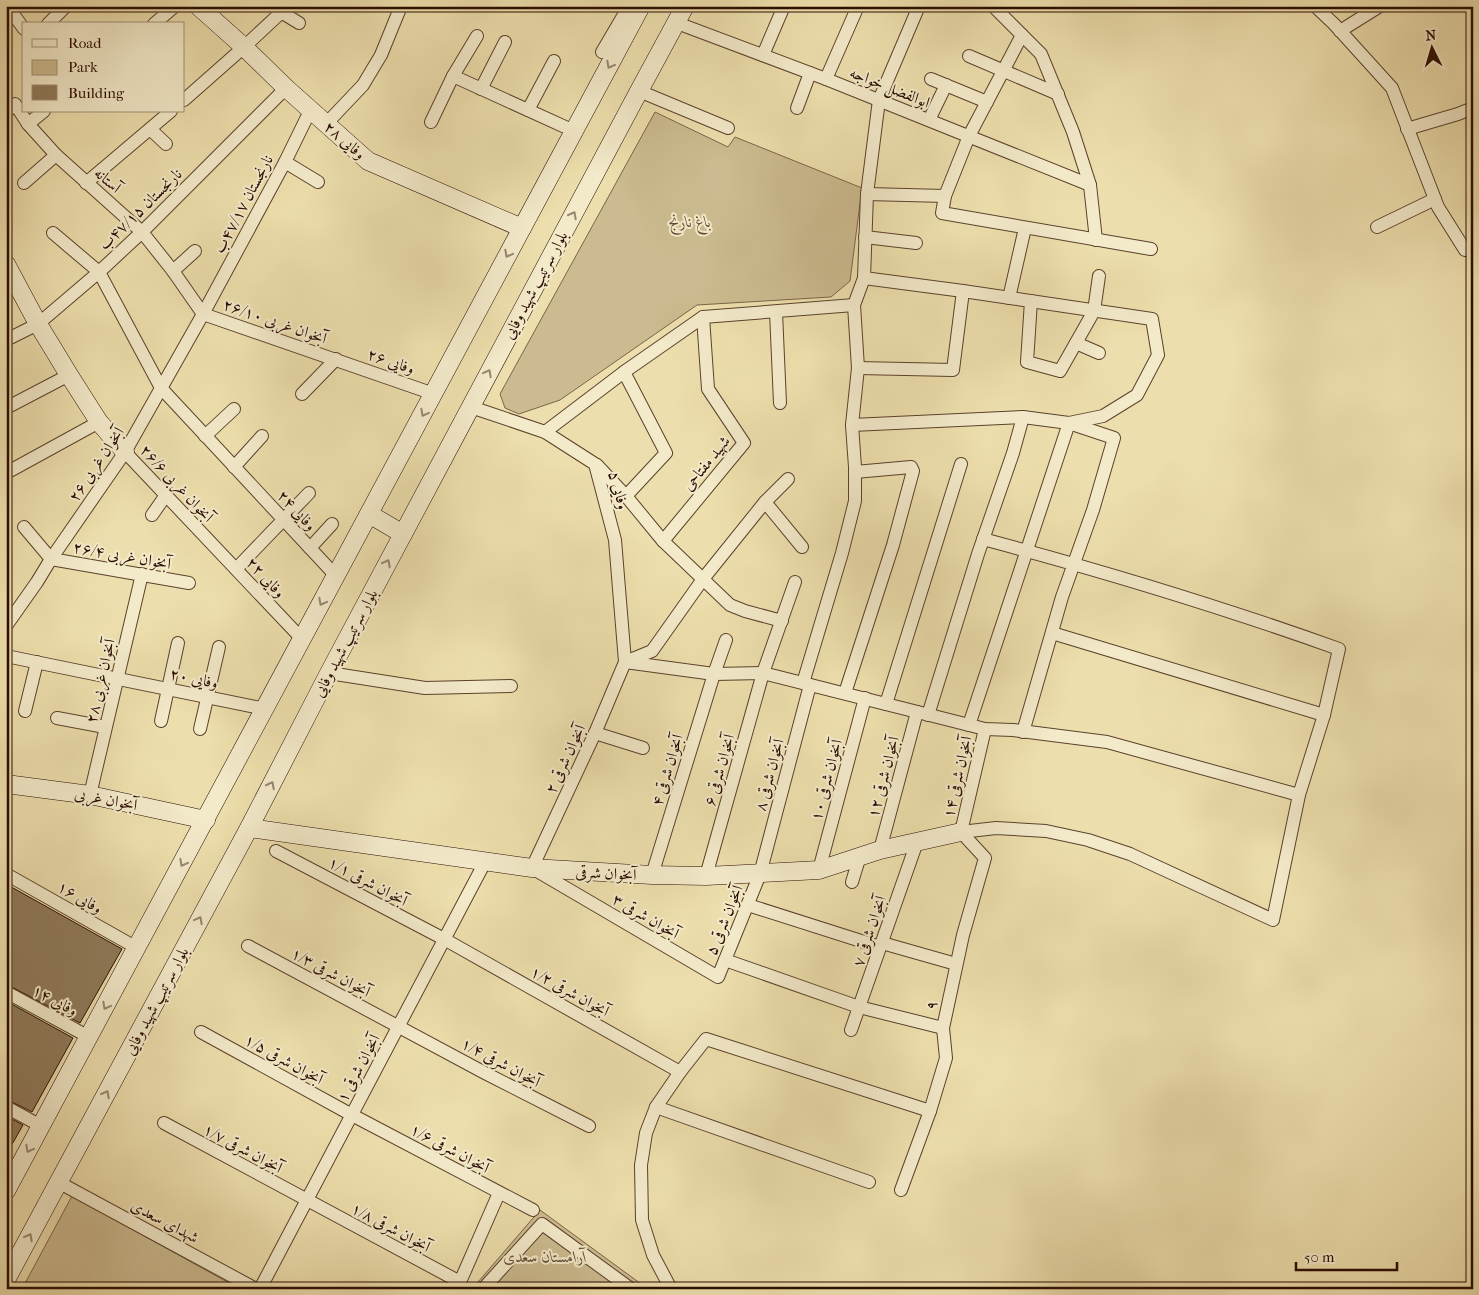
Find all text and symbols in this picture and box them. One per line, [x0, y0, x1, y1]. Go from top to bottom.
legend [22, 22, 185, 112]
north arrow [1406, 22, 1456, 72]
text: N [1425, 27, 1437, 44]
text: Road [68, 34, 102, 52]
text: Park [68, 58, 98, 76]
one-way arrow [606, 59, 616, 68]
street label: ابوالفضل خواجه [846, 62, 933, 114]
text: Building [68, 84, 125, 102]
street label: وفایی ۲۸ [320, 117, 370, 164]
street label: نارنجستان ۴۷/۱۷ب [209, 152, 278, 257]
street label: آستانه [91, 163, 126, 198]
street label: نارنجستان ۴۷/۱۵ب [94, 164, 186, 254]
one-way arrow [567, 211, 577, 220]
park label: باغ نارنج [669, 212, 711, 235]
street label: بلوار سرتیپ شهید وفایی [499, 228, 574, 344]
one-way arrow [504, 249, 514, 258]
street label: آبخوان غربی ۲۶/۱۰ [220, 294, 331, 350]
street label: وفایی ۲۶ [365, 344, 417, 379]
one-way arrow [482, 370, 492, 379]
one-way arrow [420, 408, 430, 417]
street label: آبخوان غربی ۲۶ [64, 422, 130, 506]
street label: شهید مفتاحی [678, 432, 735, 495]
street label: آبخوان غربی ۲۶/۶ [135, 440, 219, 528]
street label: وفایی ۵ [604, 469, 633, 512]
street label: وفایی ۲۴ [273, 486, 321, 535]
street label: آبخوان غربی ۲۶/۴ [71, 537, 174, 575]
street label: وفایی ۲۲ [242, 553, 290, 602]
one-way arrow [381, 559, 391, 568]
street label: بلوار سرتیپ شهید وفایی [309, 586, 384, 702]
one-way arrow [318, 597, 328, 606]
street label: آبخوان غربی ۲۸ [81, 636, 121, 725]
street label: وفایی ۲۰ [168, 664, 220, 693]
street label: آبخوان شرقی ۲ [541, 720, 591, 797]
street label: آبخوان شرقی ۴ [647, 730, 688, 808]
street label: آبخوان شرقی ۶ [700, 730, 740, 808]
street label: آبخوان شرقی ۱۲ [863, 733, 904, 820]
street label: آبخوان شرقی ۱۴ [938, 733, 977, 820]
street label: آبخوان شرقی ۸ [750, 735, 789, 813]
street label: آبخوان شرقی ۱۰ [806, 736, 847, 823]
one-way arrow [265, 781, 275, 790]
street label: آبخوان غربی [73, 784, 141, 817]
street label: آبخوان شرقی ۱/۱ [325, 852, 412, 911]
one-way arrow [179, 858, 189, 867]
street label: آبخوان شرقی [575, 862, 639, 885]
street label: وفایی ۱۶ [54, 877, 106, 918]
street label: آبخوان شرقی ۵ [701, 881, 748, 958]
street label: آبخوان شرقی ۳ [609, 889, 684, 944]
street label: آبخوان شرقی ۷ [848, 892, 891, 969]
one-way arrow [193, 916, 203, 925]
street label: آبخوان شرقی ۱/۳ [288, 943, 375, 1002]
street label: بلوار سرتیپ شهید وفایی [120, 944, 195, 1060]
street label: آبخوان شرقی ۱/۲ [527, 962, 614, 1022]
street label: وفایی ۱۴ [29, 980, 81, 1021]
street label: ۹ [921, 999, 941, 1011]
one-way arrow [102, 1001, 112, 1010]
street label: آبخوان شرقی ۱/۵ [241, 1030, 328, 1090]
street label: آبخوان شرقی ۱ [332, 1030, 385, 1106]
street label: آبخوان شرقی ۱/۴ [458, 1033, 545, 1092]
one-way arrow [100, 1090, 110, 1099]
street label: آبخوان شرقی ۱/۷ [200, 1119, 287, 1178]
street label: آبخوان شرقی ۱/۶ [407, 1119, 494, 1178]
one-way arrow [25, 1144, 35, 1153]
street label: شهدای سعدی [127, 1195, 202, 1248]
street label: آبخوان شرقی ۱/۸ [348, 1198, 435, 1257]
one-way arrow [23, 1233, 33, 1242]
scale bar [1296, 1240, 1398, 1272]
park label: آرامستان سعدی [503, 1247, 587, 1266]
text: 50 m [1304, 1248, 1335, 1266]

